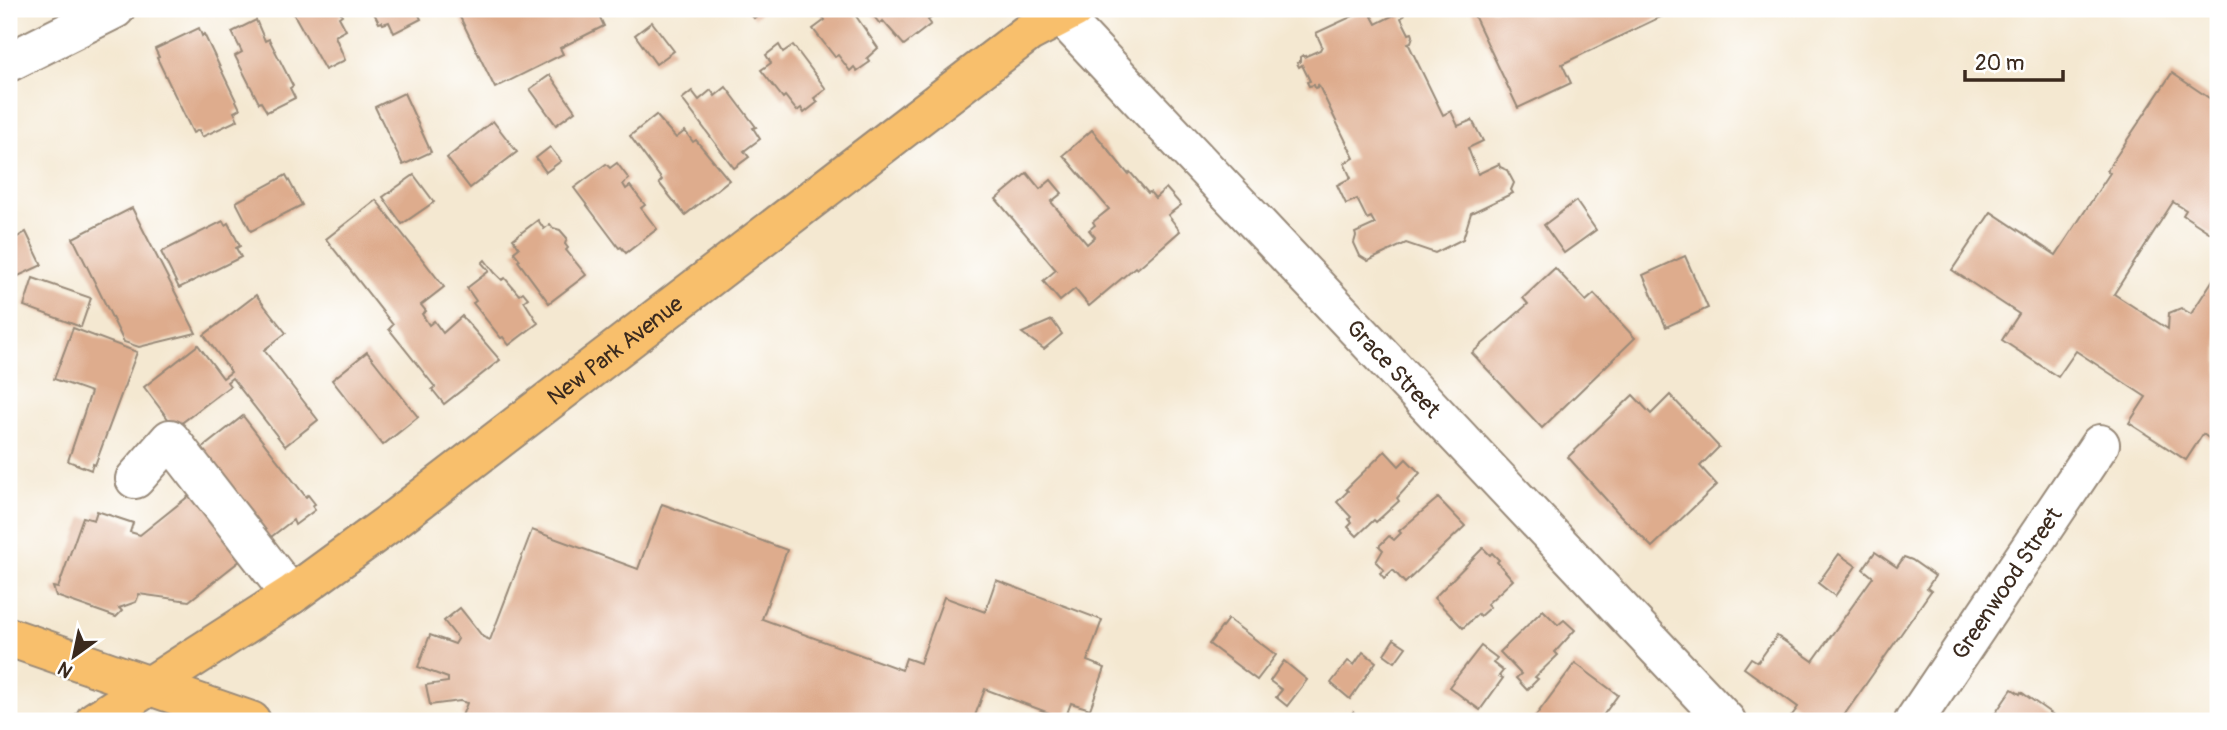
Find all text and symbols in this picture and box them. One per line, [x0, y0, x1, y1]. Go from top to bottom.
scale bar [1965, 38, 2062, 82]
text: 20 m [1975, 50, 2024, 77]
street label: New Park Avenue [541, 289, 689, 412]
street label: Grace Street [1340, 314, 1447, 425]
street label: Greenwood Street [1946, 501, 2069, 665]
north arrow [38, 622, 108, 692]
text: N [53, 656, 77, 683]

